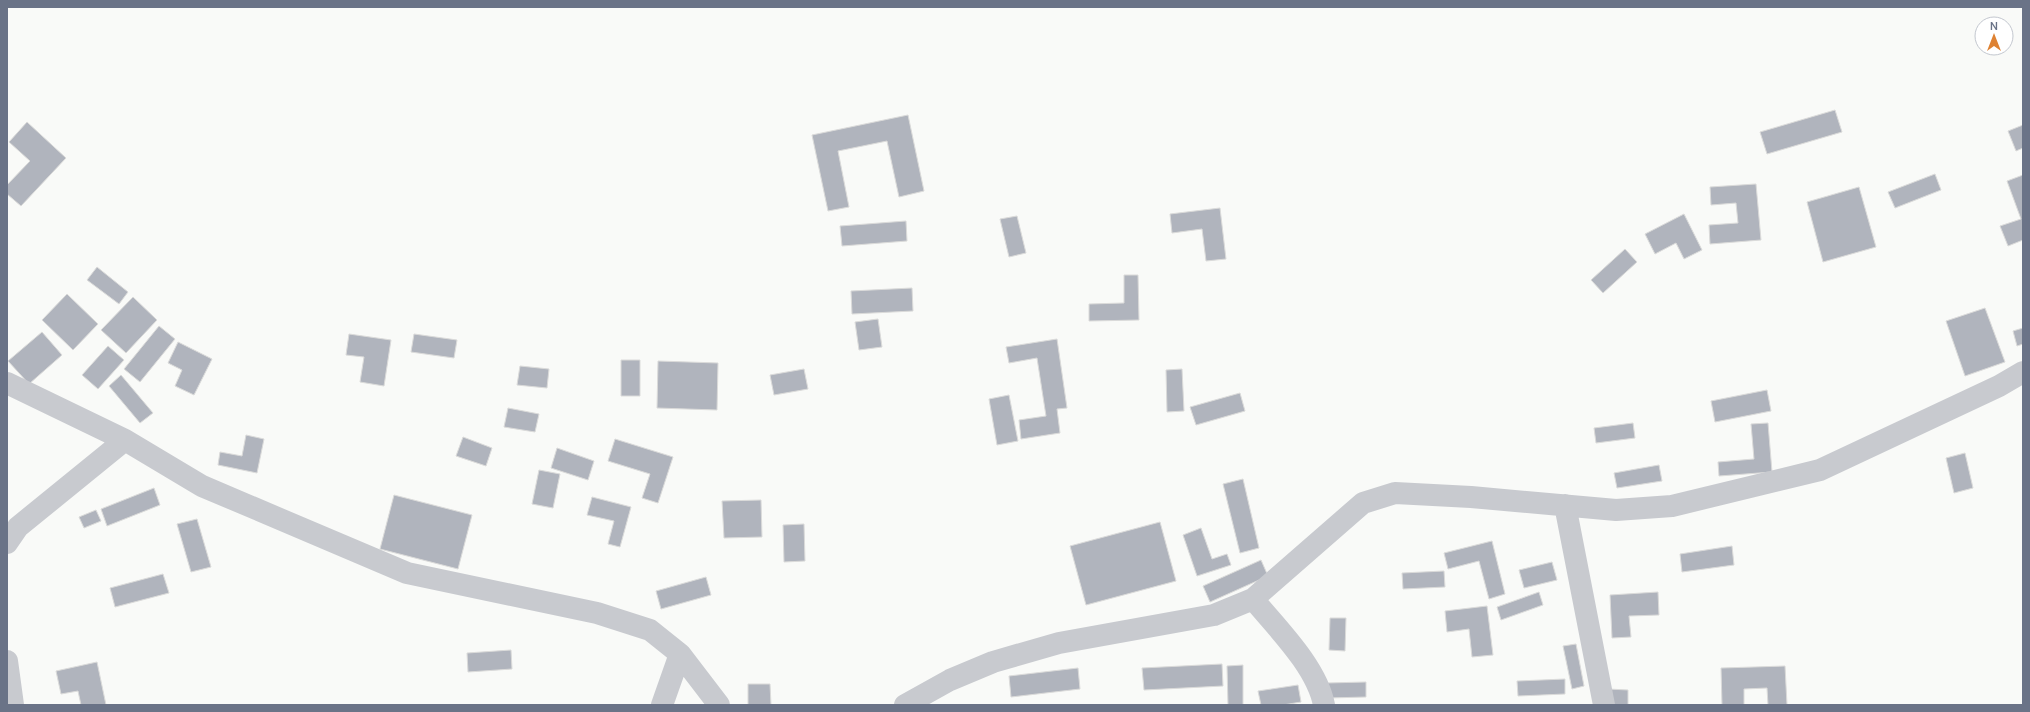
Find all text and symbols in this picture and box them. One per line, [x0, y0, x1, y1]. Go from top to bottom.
north arrow [1974, 16, 2014, 56]
text: N [1990, 18, 1998, 33]

